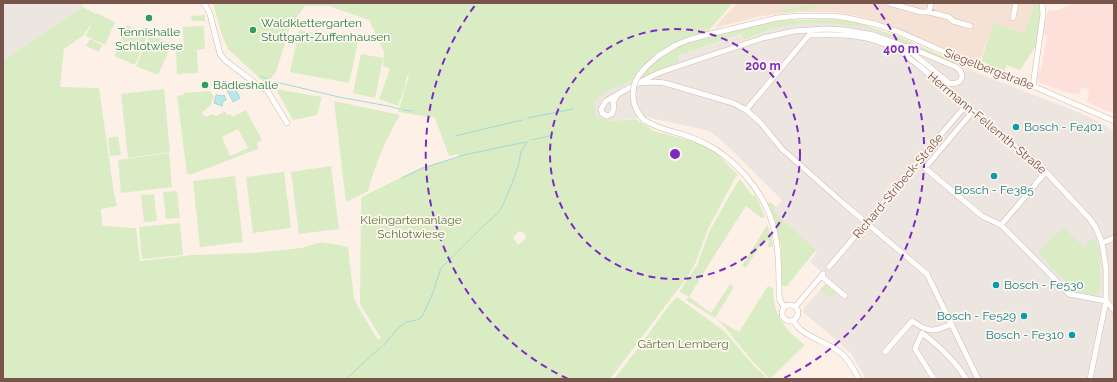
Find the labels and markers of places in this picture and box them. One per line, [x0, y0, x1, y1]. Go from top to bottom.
marker: Tennishalle Schlotwiese [144, 13, 154, 23]
place label: Waldklettergarten Stuttgart-Zuffenhausen [261, 16, 390, 44]
place label: Tennishalle Schlotwiese [115, 25, 183, 53]
marker: Waldklettergarten Stuttgart-Zuffenhausen [248, 25, 258, 35]
place label: Bädleshalle [213, 78, 278, 92]
marker: Bädleshalle [200, 80, 210, 90]
place label: Bosch - Fe401 [1024, 120, 1102, 134]
marker: Bosch - Fe401 [1011, 122, 1021, 132]
centre of rings [668, 147, 682, 161]
marker: Bosch - Fe385 [989, 171, 999, 181]
place label: Bosch - Fe385 [954, 183, 1034, 197]
place label: Bosch - Fe530 [1004, 278, 1084, 292]
marker: Bosch - Fe530 [991, 280, 1001, 290]
place label: Bosch - Fe529 [937, 309, 1016, 323]
marker: Bosch - Fe529 [1019, 311, 1029, 321]
place label: Bosch - Fe310 [986, 328, 1064, 342]
marker: Bosch - Fe310 [1067, 330, 1077, 340]

